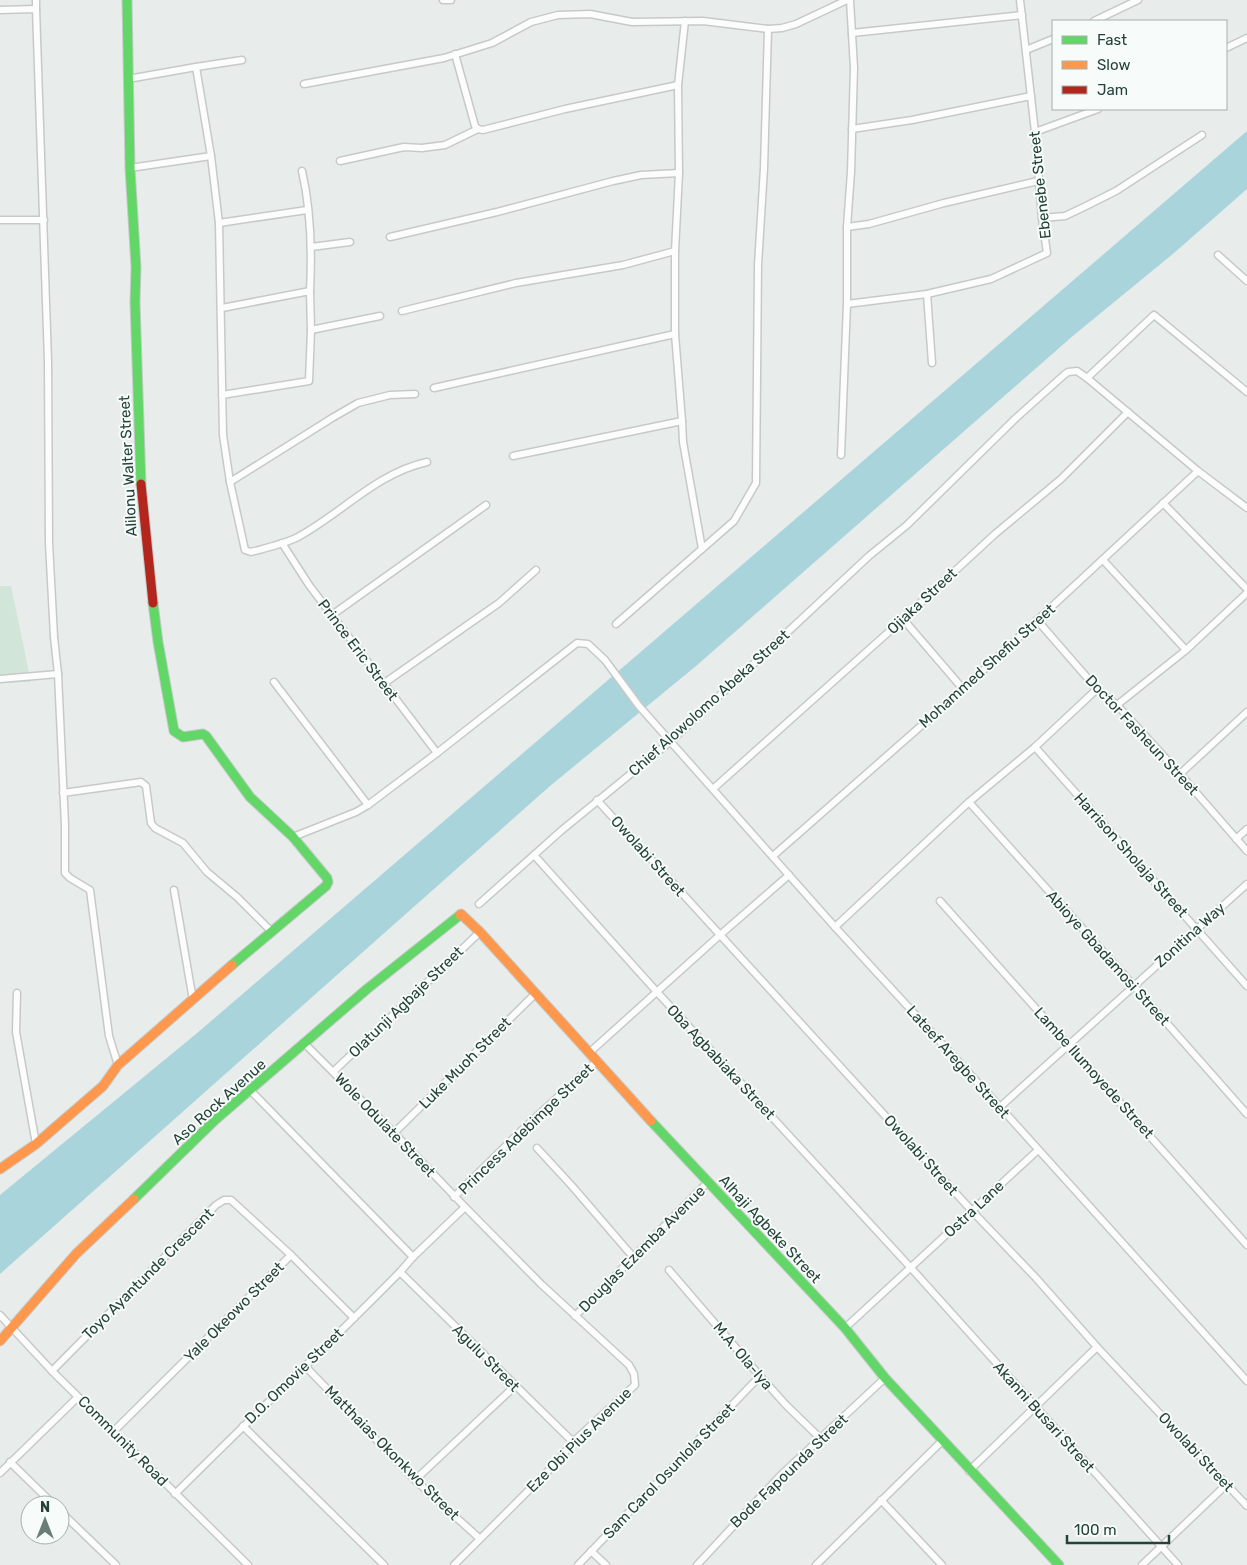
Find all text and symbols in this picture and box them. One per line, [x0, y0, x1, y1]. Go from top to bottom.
legend [1052, 20, 1227, 110]
text: Fast [1097, 31, 1127, 49]
text: Slow [1097, 56, 1130, 74]
text: Jam [1097, 81, 1128, 99]
street label: Ebenebe Street [1025, 130, 1055, 240]
street label: Alilonu Walter Street [115, 395, 141, 537]
street label: Ojiaka Street [883, 564, 961, 638]
street label: Prince Eric Street [314, 596, 402, 704]
street label: Mohammed Shefiu Street [915, 600, 1059, 732]
street label: Chief Alowolomo Abeka Street [625, 626, 793, 780]
street label: Doctor Fasheun Street [1082, 671, 1202, 799]
street label: Harrison Sholaja Street [1070, 789, 1192, 921]
street label: Owolabi Street [607, 812, 689, 900]
street label: Abioye Gbadamosi Street [1042, 887, 1174, 1029]
street label: Zonitina Way [1151, 899, 1229, 971]
street label: Olatunji Agbaje Street [345, 943, 467, 1061]
street label: Oba Agbabiaka Street [663, 1001, 779, 1123]
street label: Lateef Aregbe Street [903, 1002, 1013, 1122]
street label: Lambe Ilumoyede Street [1030, 1004, 1158, 1142]
street label: Luke Muoh Street [415, 1013, 515, 1113]
street label: Aso Rock Avenue [168, 1055, 270, 1149]
street label: Princess Adebimpe Street [455, 1060, 597, 1198]
street label: Wole Odulate Street [331, 1069, 439, 1181]
street label: Owolabi Street [880, 1111, 962, 1199]
street label: Alhaji Agbeke Street [715, 1171, 825, 1287]
street label: Ostra Lane [940, 1177, 1008, 1241]
street label: Douglas Ezemba Avenue [575, 1182, 709, 1316]
street label: Toyo Ayantunde Crescent [79, 1204, 218, 1343]
street label: Yale Okeowo Street [180, 1258, 288, 1366]
street label: M.A. Ola-Iya [710, 1319, 776, 1393]
street label: Agulu Street [449, 1321, 523, 1395]
street label: D.O. Omovie Street [241, 1324, 347, 1428]
street label: Akanni Busari Street [990, 1358, 1099, 1476]
street label: Matthaias Okonkwo Street [321, 1382, 463, 1524]
street label: Eze Obi Pius Avenue [523, 1384, 635, 1496]
street label: Community Road [74, 1392, 172, 1490]
street label: Sam Carol Osunlola Street [599, 1399, 739, 1543]
street label: Owolabi Street [1155, 1409, 1237, 1496]
street label: Bode Fapounda Street [727, 1410, 852, 1532]
north arrow [20, 1495, 70, 1545]
text: N [40, 1499, 50, 1516]
scale bar [1067, 1512, 1170, 1544]
text: 100 m [1074, 1521, 1116, 1539]

